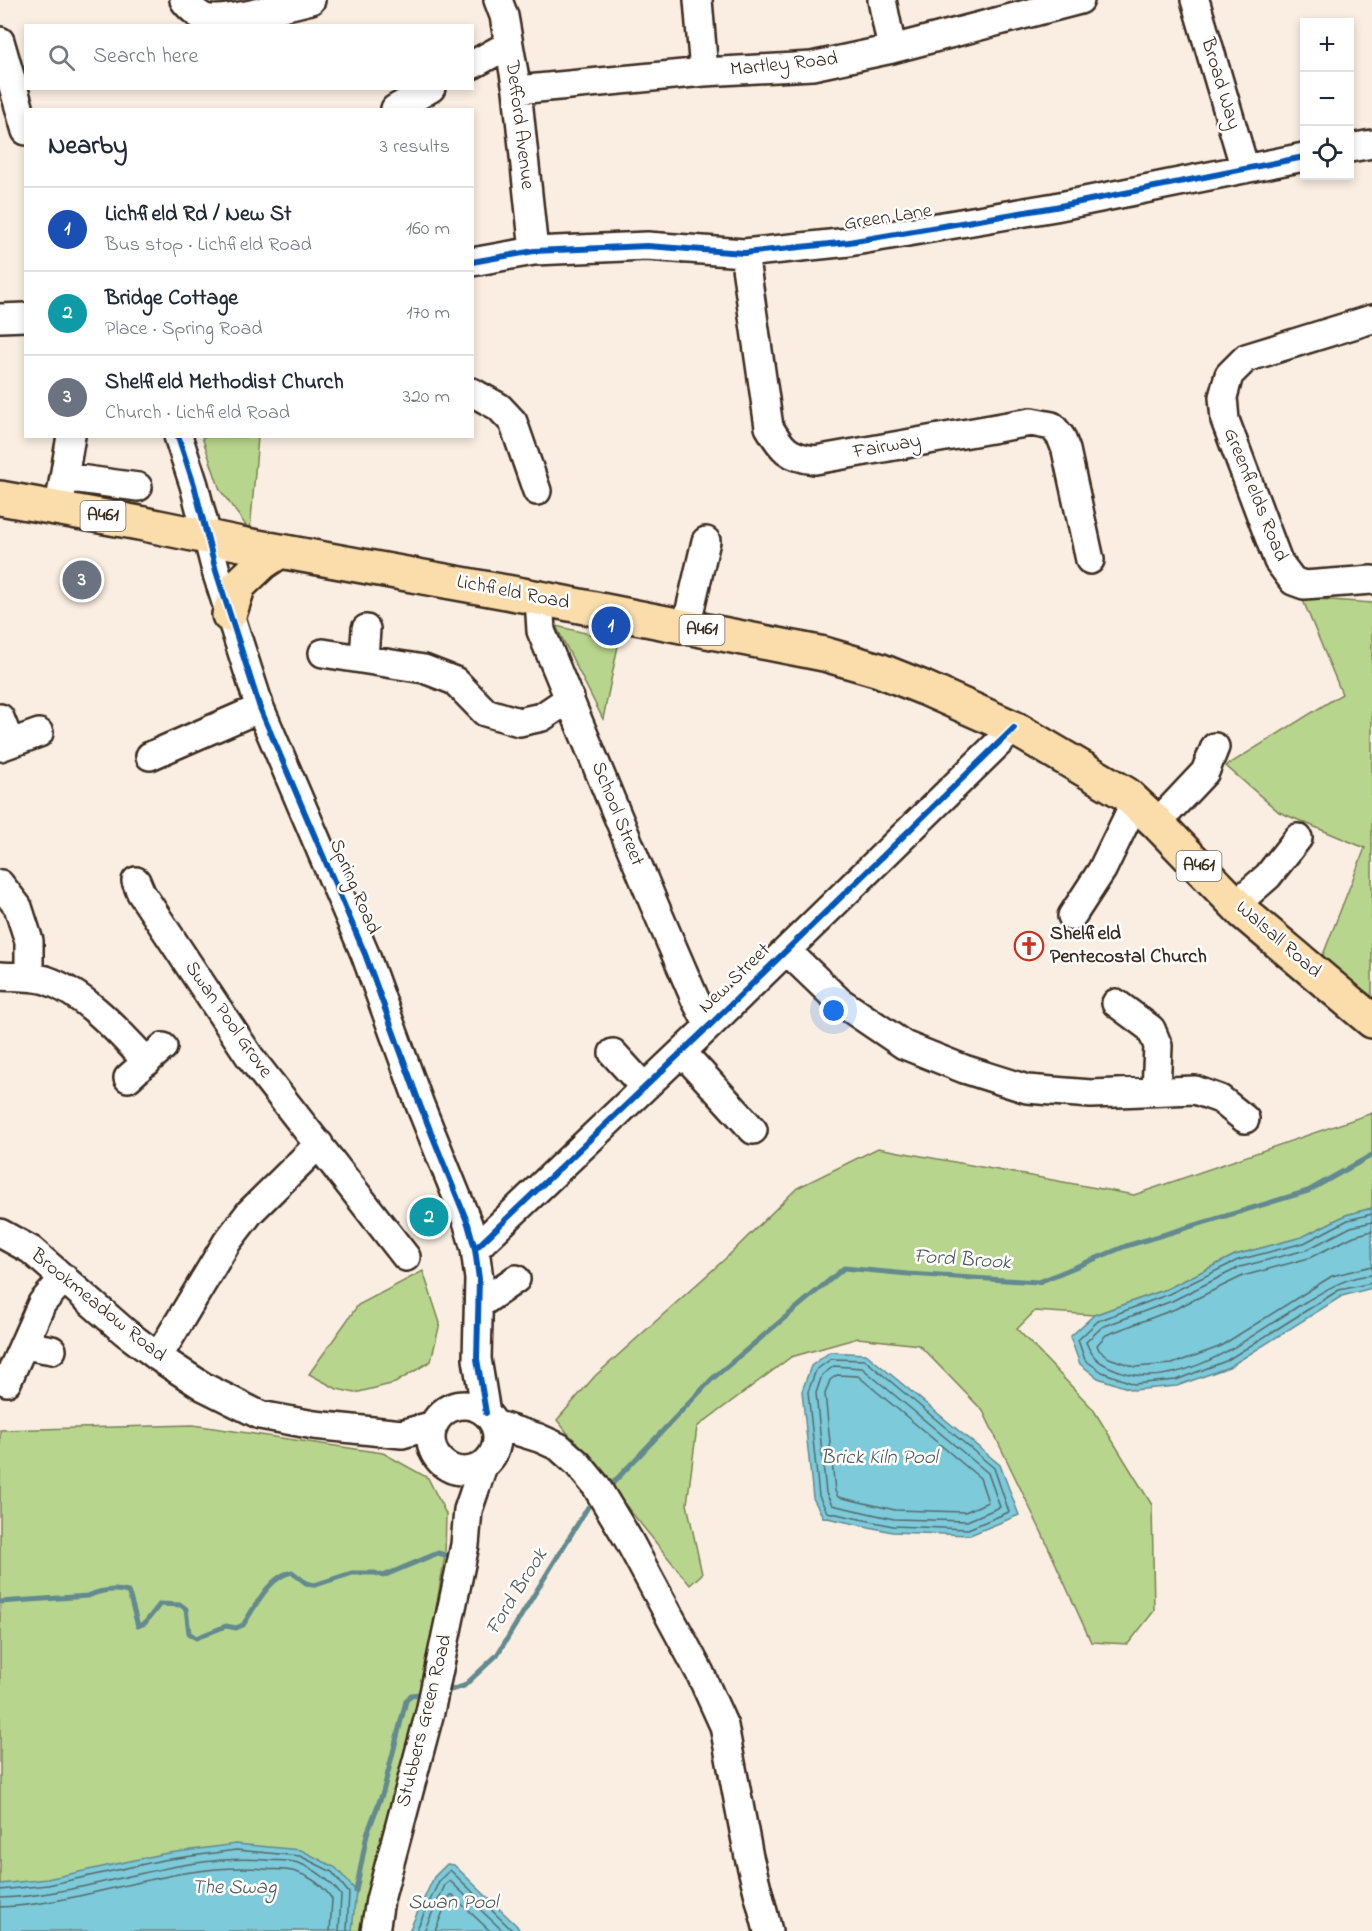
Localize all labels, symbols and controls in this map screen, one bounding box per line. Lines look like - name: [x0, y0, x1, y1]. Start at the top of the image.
- map controls: [1300, 18, 1354, 180]
- button: +: [1300, 18, 1354, 72]
- search box: [24, 24, 474, 90]
- street label: Broad Way: [1192, 34, 1248, 133]
- icon: search: [45, 41, 78, 74]
- text: Search here: [93, 41, 198, 73]
- street label: Martley Road: [729, 45, 839, 85]
- street label: Defford Avenue: [497, 58, 541, 191]
- button: −: [1300, 72, 1354, 126]
- button: locate: [1300, 126, 1354, 180]
- text: Nearby: [48, 128, 127, 166]
- text: 3 results: [380, 133, 450, 162]
- street label: Green Lane: [842, 197, 934, 239]
- text: Lichfield Rd / New St: [105, 199, 291, 231]
- text: 1: [64, 215, 71, 244]
- text: 160 m: [406, 215, 450, 244]
- text: Bus stop · Lichfield Road: [105, 231, 312, 260]
- text: Bridge Cottage: [105, 283, 238, 315]
- text: 2: [63, 299, 72, 328]
- text: 170 m: [406, 299, 450, 328]
- text: Place · Spring Road: [105, 315, 263, 344]
- text: Shelfield Methodist Church: [105, 367, 344, 399]
- text: 3: [63, 383, 72, 412]
- text: 320 m: [403, 383, 450, 412]
- text: Church · Lichfield Road: [105, 399, 290, 428]
- street label: Greenfields Road: [1215, 424, 1295, 566]
- street label: Fairway: [850, 427, 923, 467]
- road number: A461: [80, 501, 126, 531]
- pin: 3: [62, 558, 101, 602]
- street label: Lichfield Road: [454, 568, 572, 618]
- pin: 1: [592, 604, 630, 648]
- road number: A461: [680, 615, 724, 645]
- street label: School Street: [583, 757, 651, 871]
- street label: Spring Road: [320, 835, 387, 939]
- road number: A461: [1176, 851, 1222, 881]
- street label: Walsall Road: [1229, 894, 1327, 986]
- place label: Shelfield Pentecostal Church: [1050, 920, 1207, 972]
- church icon: Shelfield Pentecostal Church: [1013, 930, 1045, 962]
- street label: New Street: [692, 937, 778, 1021]
- street label: Swan Pool Grove: [177, 956, 279, 1084]
- your location: [819, 996, 848, 1025]
- pin: 2: [410, 1194, 448, 1240]
- street label: Brookmeadow Road: [23, 1241, 172, 1370]
- water label: Ford Brook: [912, 1242, 1012, 1278]
- water label: Brick Kiln Pool: [821, 1443, 940, 1473]
- water label: Ford Brook: [479, 1542, 556, 1641]
- street label: Stubbers Green Road: [390, 1632, 460, 1810]
- water label: The Swag: [192, 1873, 277, 1904]
- water label: Swan Pool: [408, 1888, 500, 1918]

